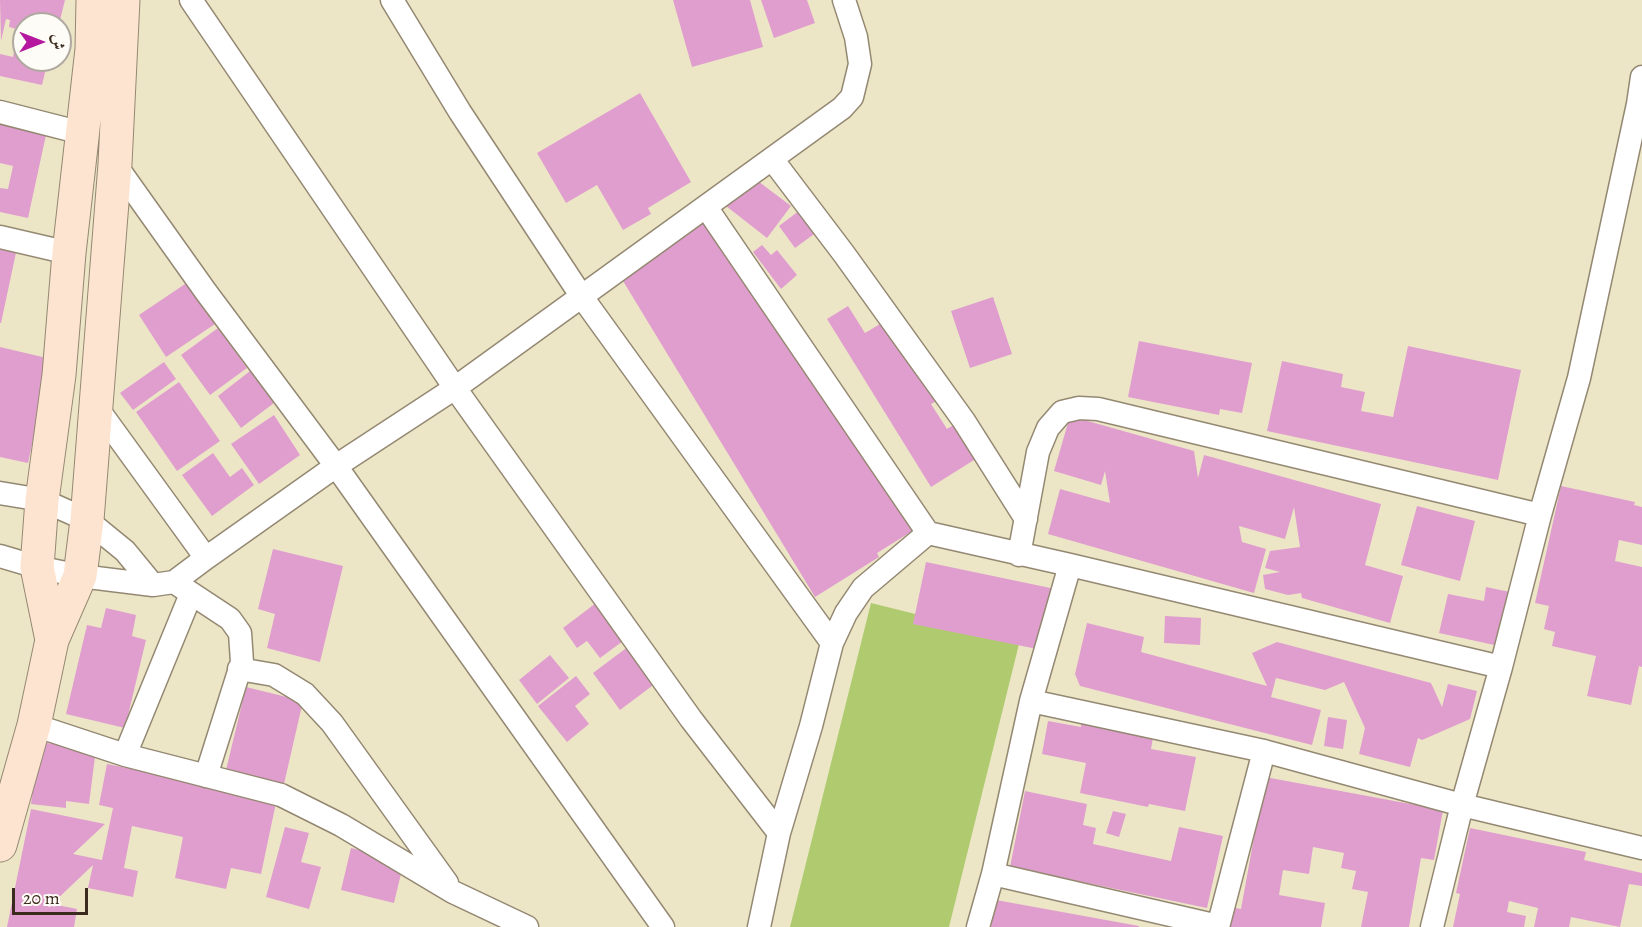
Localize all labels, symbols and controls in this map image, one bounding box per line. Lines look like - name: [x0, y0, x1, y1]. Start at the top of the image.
- north arrow: [12, 12, 72, 72]
- text: ش: [47, 34, 69, 50]
- scale bar: [15, 876, 92, 914]
- text: 20 m: [23, 886, 60, 910]

